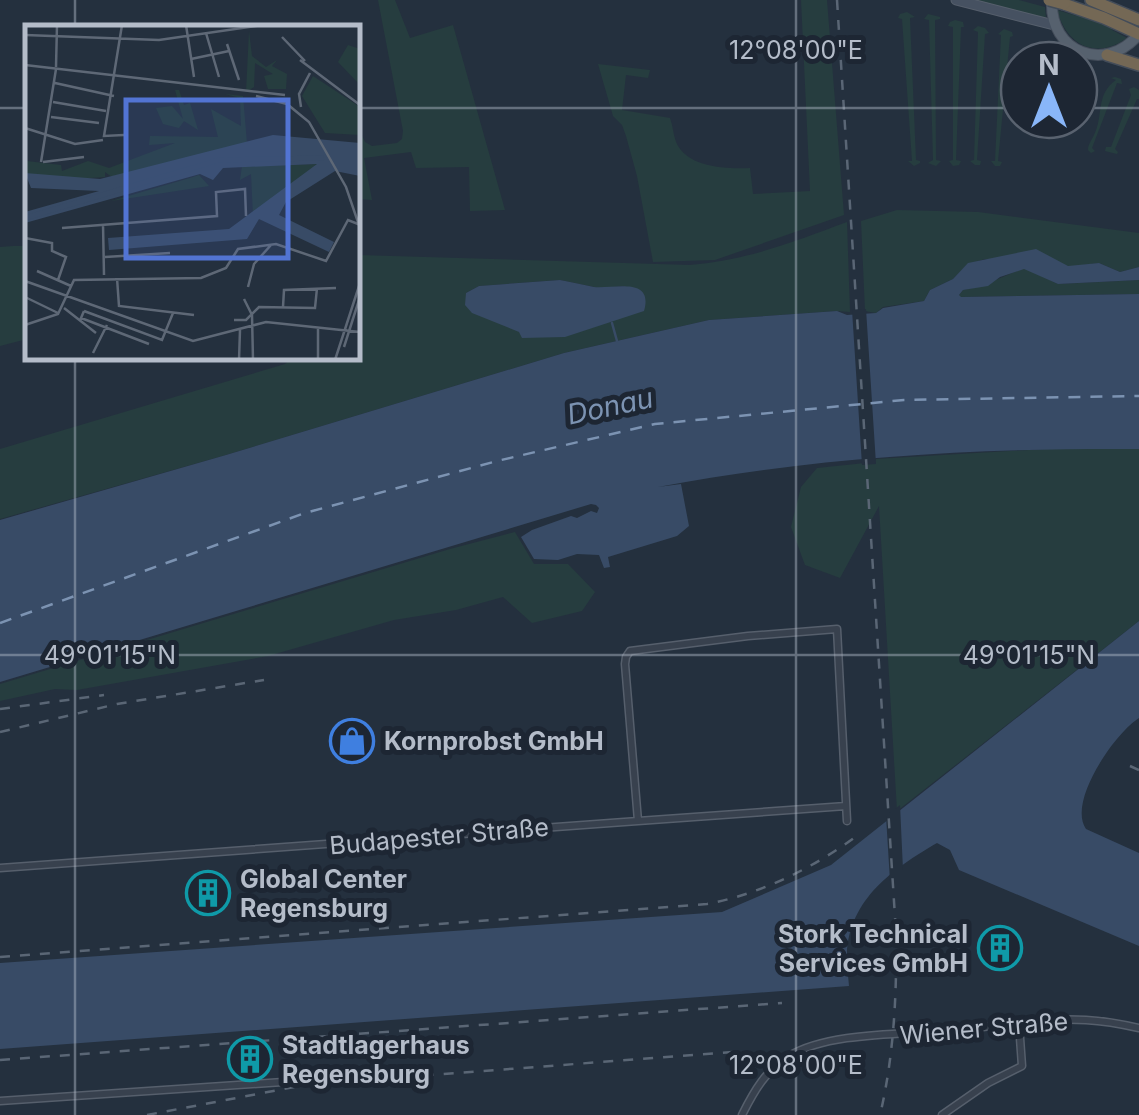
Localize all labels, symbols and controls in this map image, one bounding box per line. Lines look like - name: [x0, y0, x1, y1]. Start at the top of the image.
- inset map: [25, 25, 360, 360]
- text: 12°08'00"E: [729, 35, 863, 65]
- north arrow: [999, 40, 1099, 140]
- text: N: [1038, 48, 1060, 82]
- water label: Donau: [564, 380, 656, 432]
- text: 49°01'15"N: [44, 640, 176, 670]
- text: 49°01'15"N: [963, 640, 1095, 670]
- shop icon: Kornprobst GmbH: [329, 718, 375, 764]
- place label: Kornprobst GmbH: [384, 726, 604, 756]
- street label: Budapester Straße: [328, 811, 550, 861]
- place label: Global Center Regensburg: [240, 864, 407, 923]
- building icon: Global Center Regensburg: [185, 870, 231, 916]
- place label: Stork Technical Services GmbH: [778, 919, 968, 978]
- building icon: Stork Technical Services GmbH: [977, 925, 1023, 971]
- street label: Wiener Straße: [899, 1006, 1069, 1050]
- place label: Stadtlagerhaus Regensburg: [282, 1030, 470, 1089]
- building icon: Stadtlagerhaus Regensburg: [227, 1036, 273, 1082]
- text: 12°08'00"E: [729, 1050, 863, 1080]

